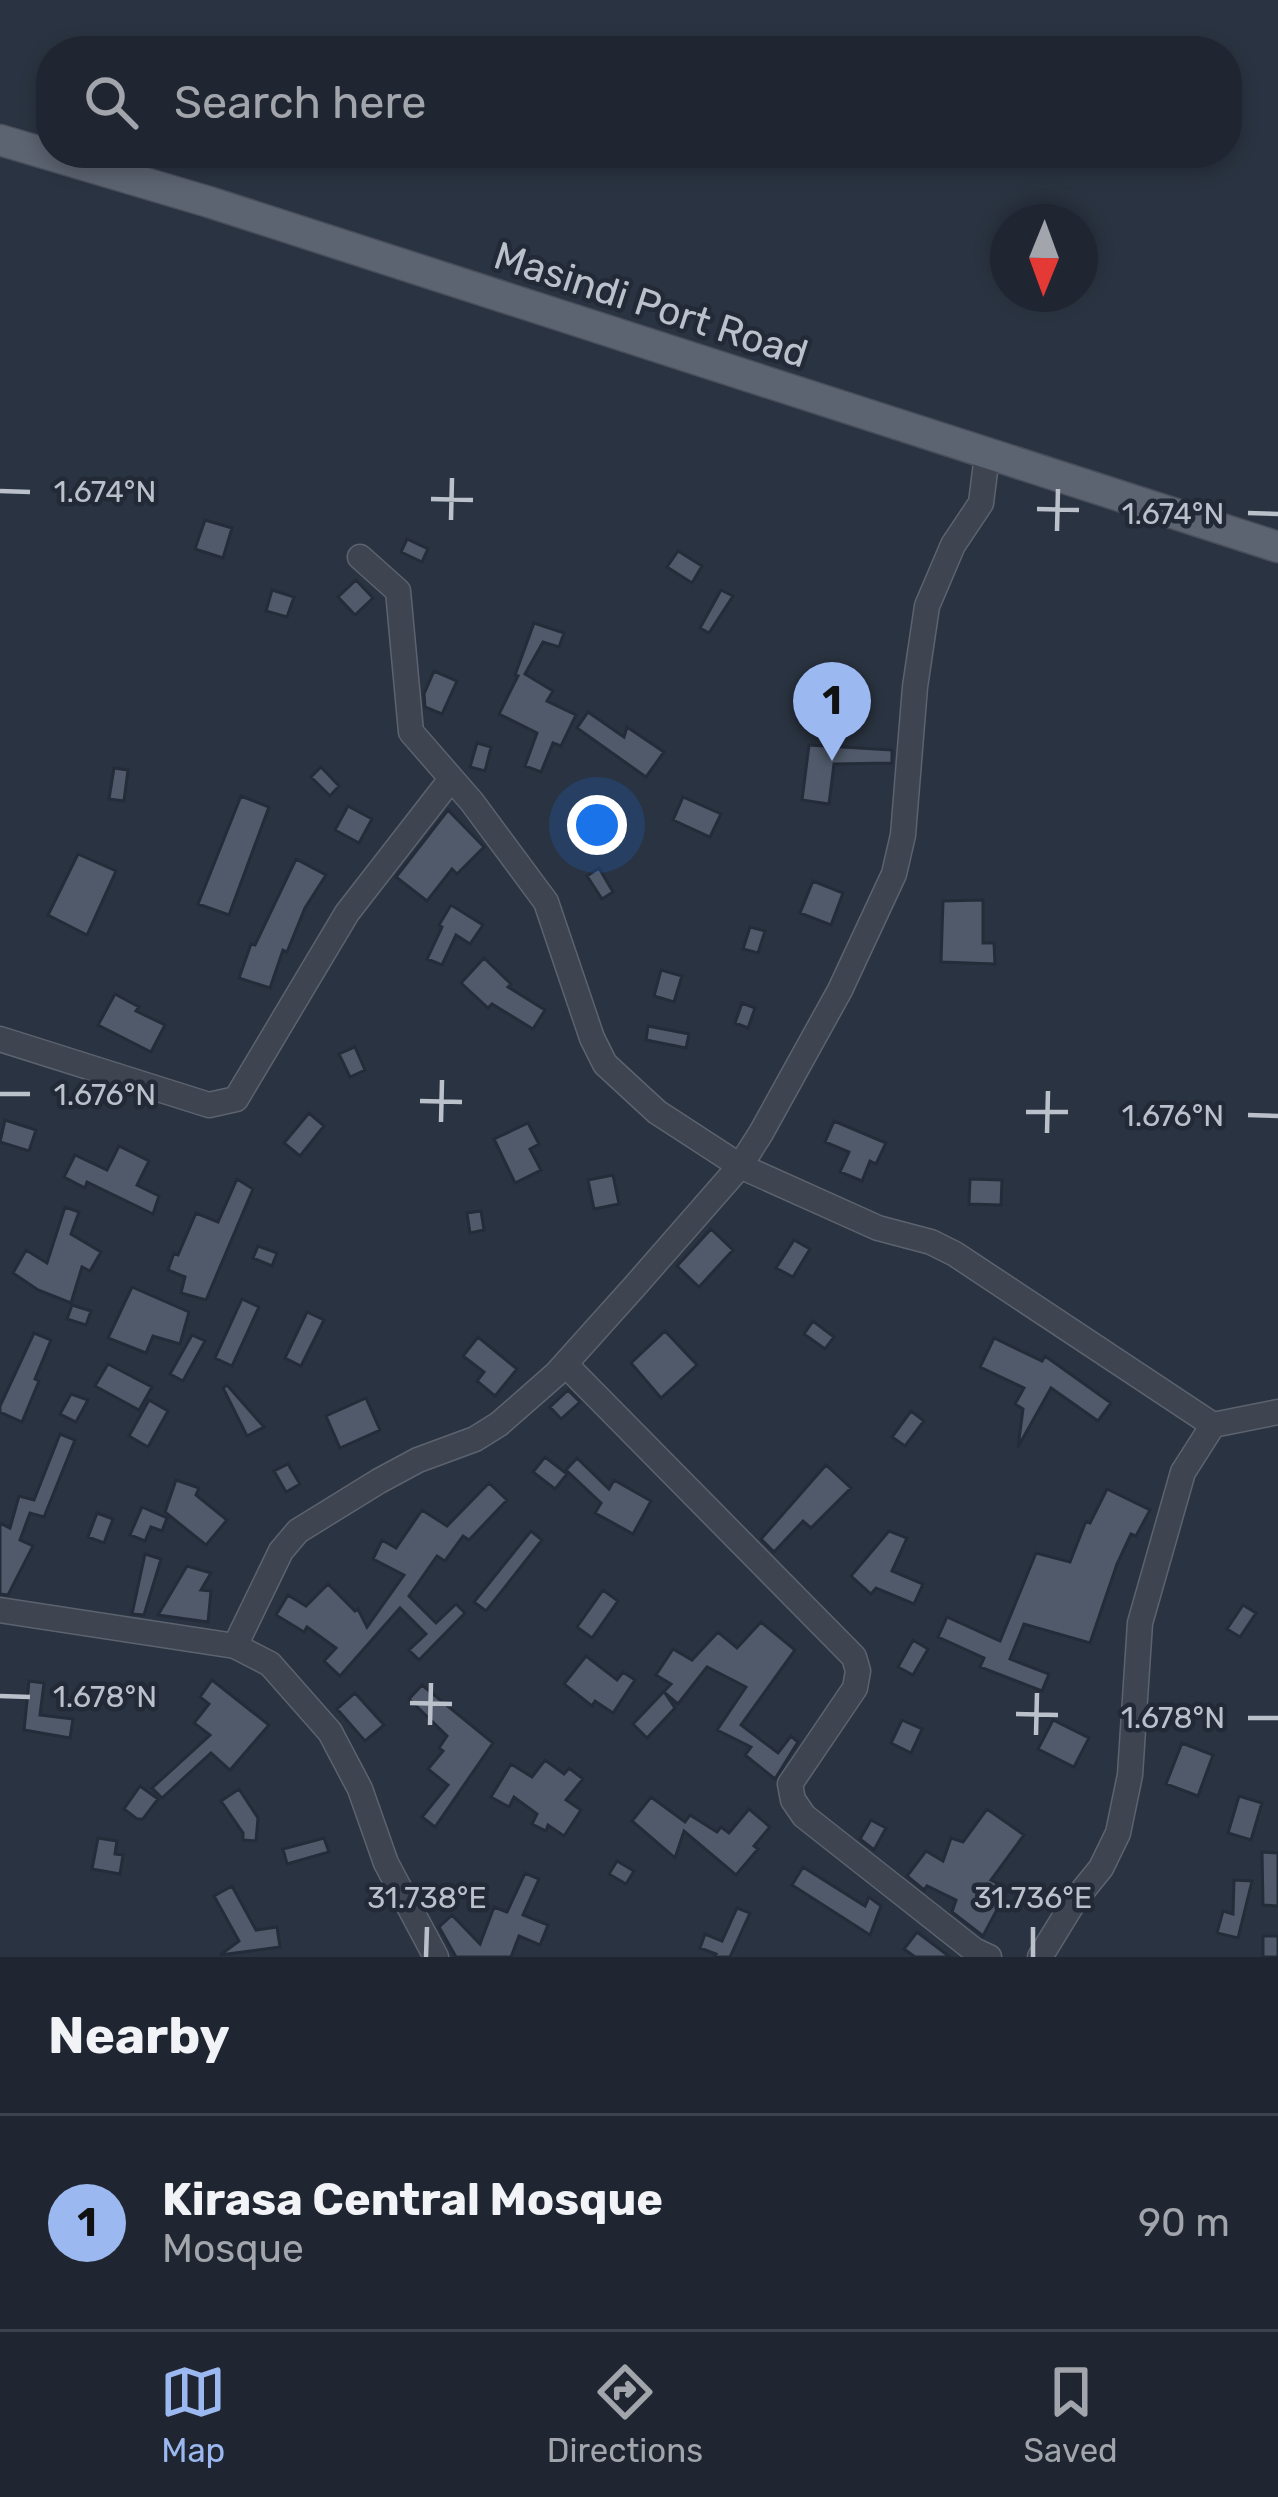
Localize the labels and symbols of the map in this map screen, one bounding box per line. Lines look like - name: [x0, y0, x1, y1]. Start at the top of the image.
- north arrow: [990, 204, 1098, 312]
- street label: Masindi Port Road: [488, 233, 814, 377]
- text: 1.674°N: [54, 474, 156, 510]
- text: 1.674°N: [1122, 496, 1224, 532]
- pin: 1: [793, 662, 871, 761]
- your location: [567, 795, 627, 855]
- text: 1.676°N: [54, 1077, 156, 1113]
- text: 1.676°N: [1122, 1098, 1224, 1134]
- text: 1.678°N: [53, 1679, 157, 1715]
- text: 1.678°N: [1121, 1700, 1225, 1736]
- text: 31.738°E: [367, 1880, 487, 1916]
- text: 31.736°E: [974, 1880, 1092, 1916]

